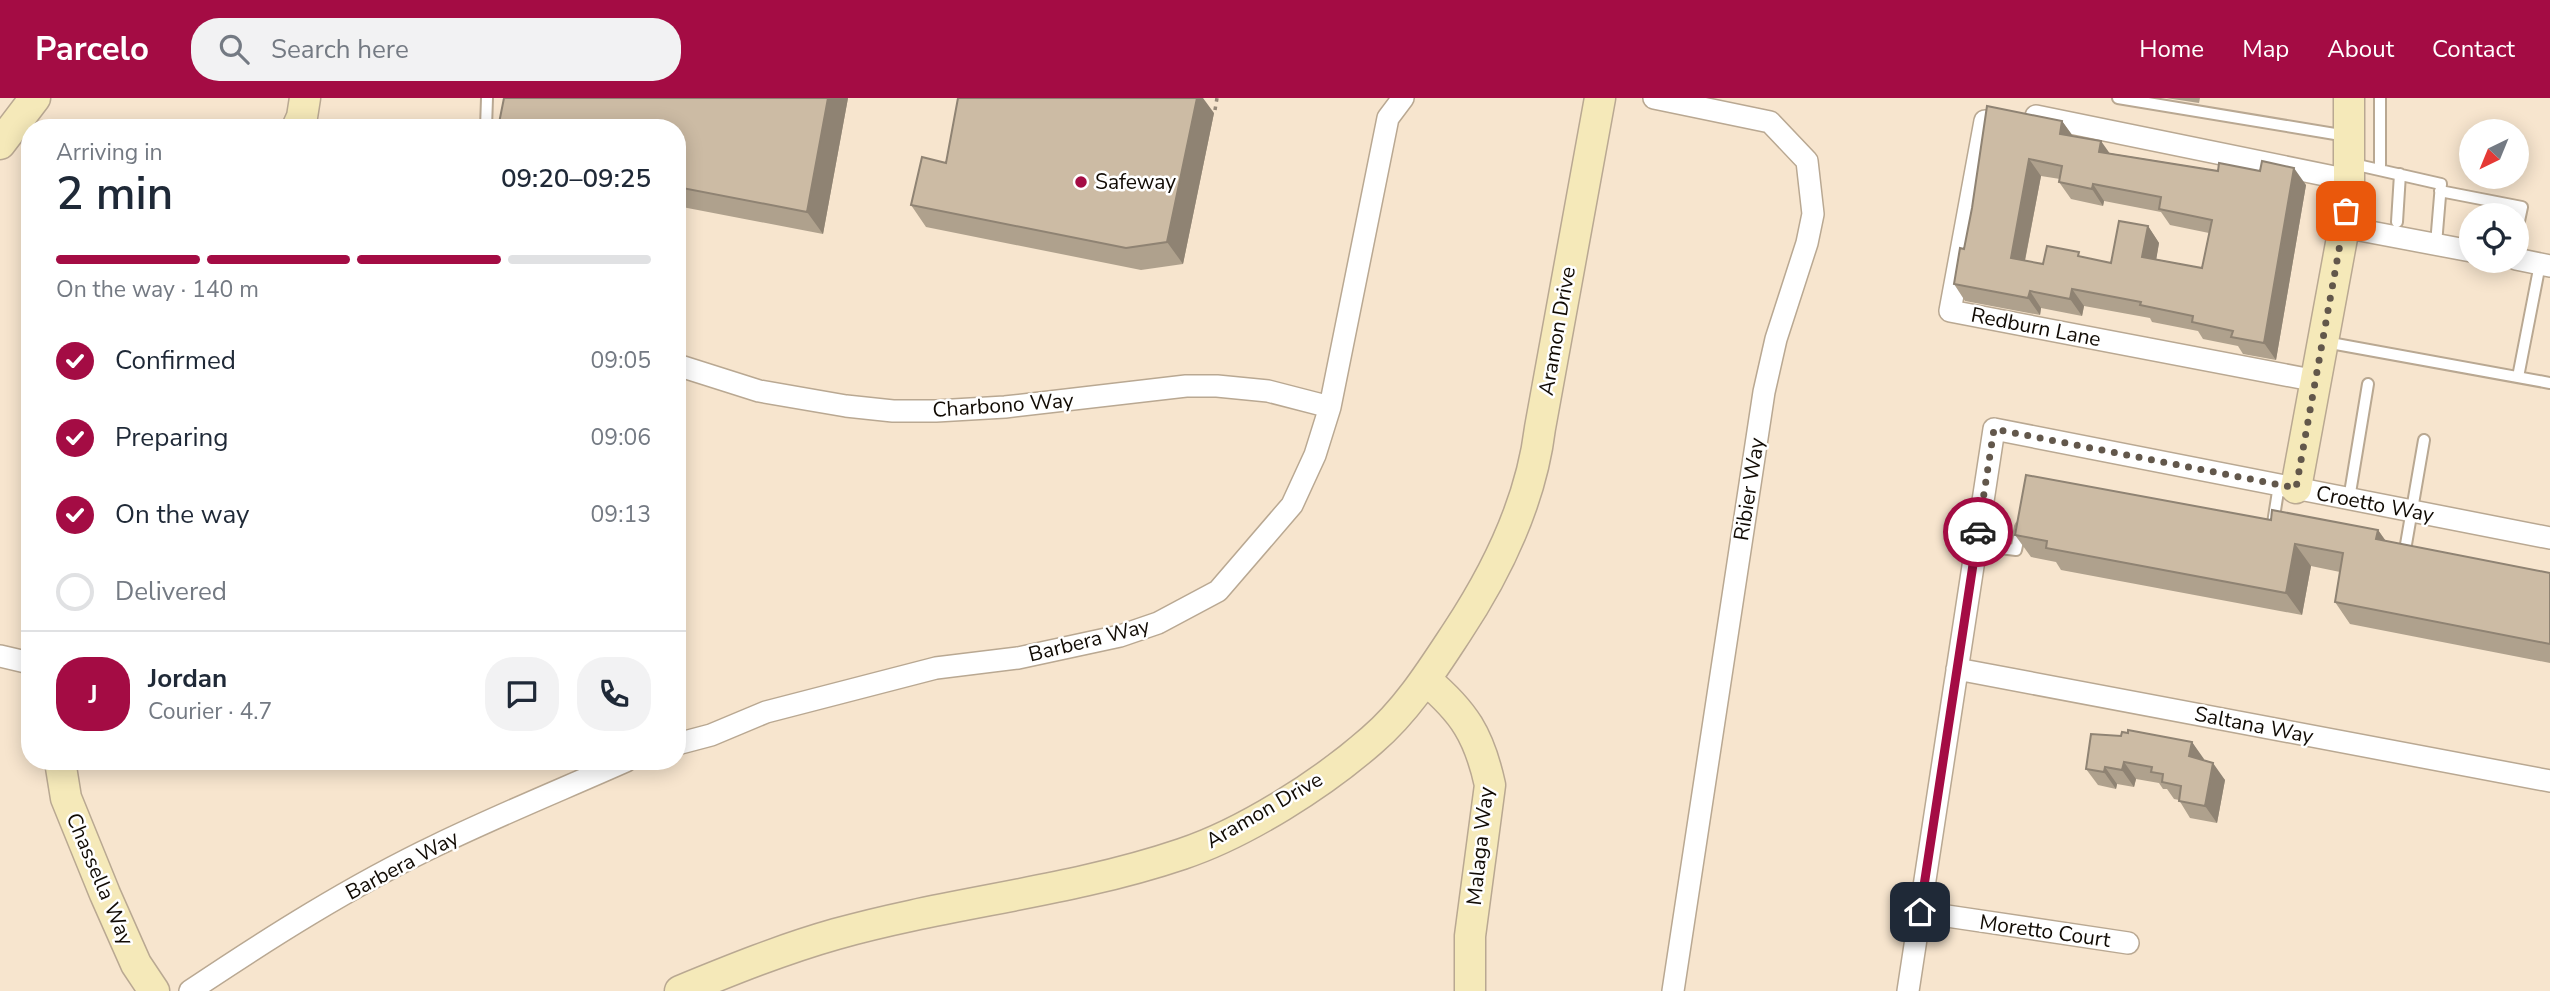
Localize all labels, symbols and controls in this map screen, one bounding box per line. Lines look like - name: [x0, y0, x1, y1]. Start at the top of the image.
- search box: [191, 18, 681, 81]
- text: Parcelo: [35, 27, 149, 72]
- icon: search: [215, 30, 253, 68]
- text: Search here: [271, 32, 409, 67]
- text: Home: [2139, 33, 2204, 65]
- text: Map: [2242, 33, 2289, 65]
- text: About: [2327, 33, 2394, 65]
- text: Contact: [2432, 33, 2515, 65]
- north arrow: [2459, 119, 2529, 189]
- map controls: [2459, 119, 2529, 273]
- text: Arriving in: [56, 137, 163, 168]
- text: 09:20–09:25: [501, 161, 651, 196]
- text: 2 min: [56, 162, 173, 225]
- place label: Safeway: [1095, 168, 1176, 196]
- marker: Safeway: [1073, 174, 1089, 190]
- pin: [2316, 181, 2376, 241]
- icon: bag: [2327, 192, 2365, 230]
- button: locate: [2459, 203, 2529, 273]
- street label: Aramon Drive: [1532, 264, 1582, 398]
- text: On the way · 140 m: [56, 274, 259, 305]
- street label: Redburn Lane: [1969, 301, 2103, 353]
- icon: check: [56, 342, 94, 380]
- text: Confirmed: [115, 343, 236, 378]
- text: 09:05: [591, 345, 651, 376]
- street label: Charbono Way: [932, 386, 1075, 424]
- icon: check: [56, 419, 94, 457]
- text: Preparing: [115, 420, 228, 455]
- text: 09:06: [591, 422, 651, 453]
- street label: Ribier Way: [1727, 435, 1771, 542]
- street label: Croetto Way: [2314, 479, 2437, 529]
- icon: check: [56, 496, 94, 534]
- text: On the way: [115, 497, 249, 532]
- courier: [1943, 497, 2013, 567]
- text: 09:13: [591, 499, 651, 530]
- icon: car: [1959, 513, 1997, 551]
- text: Delivered: [115, 574, 227, 609]
- street label: Barbera Way: [1025, 611, 1153, 669]
- button: chat: [485, 657, 559, 731]
- button: phone: [577, 657, 651, 731]
- text: Jordan: [148, 661, 227, 696]
- text: J: [88, 677, 98, 712]
- text: Courier · 4.7: [148, 696, 272, 727]
- street label: Saltana Way: [2192, 700, 2316, 750]
- street label: Aramon Drive: [1200, 765, 1328, 855]
- street label: Malaga Way: [1460, 785, 1500, 907]
- street label: Chassella Way: [60, 809, 141, 950]
- street label: Barbera Way: [341, 823, 463, 906]
- pin: [1890, 882, 1950, 942]
- icon: home: [1901, 893, 1939, 931]
- street label: Moretto Court: [1978, 908, 2113, 954]

